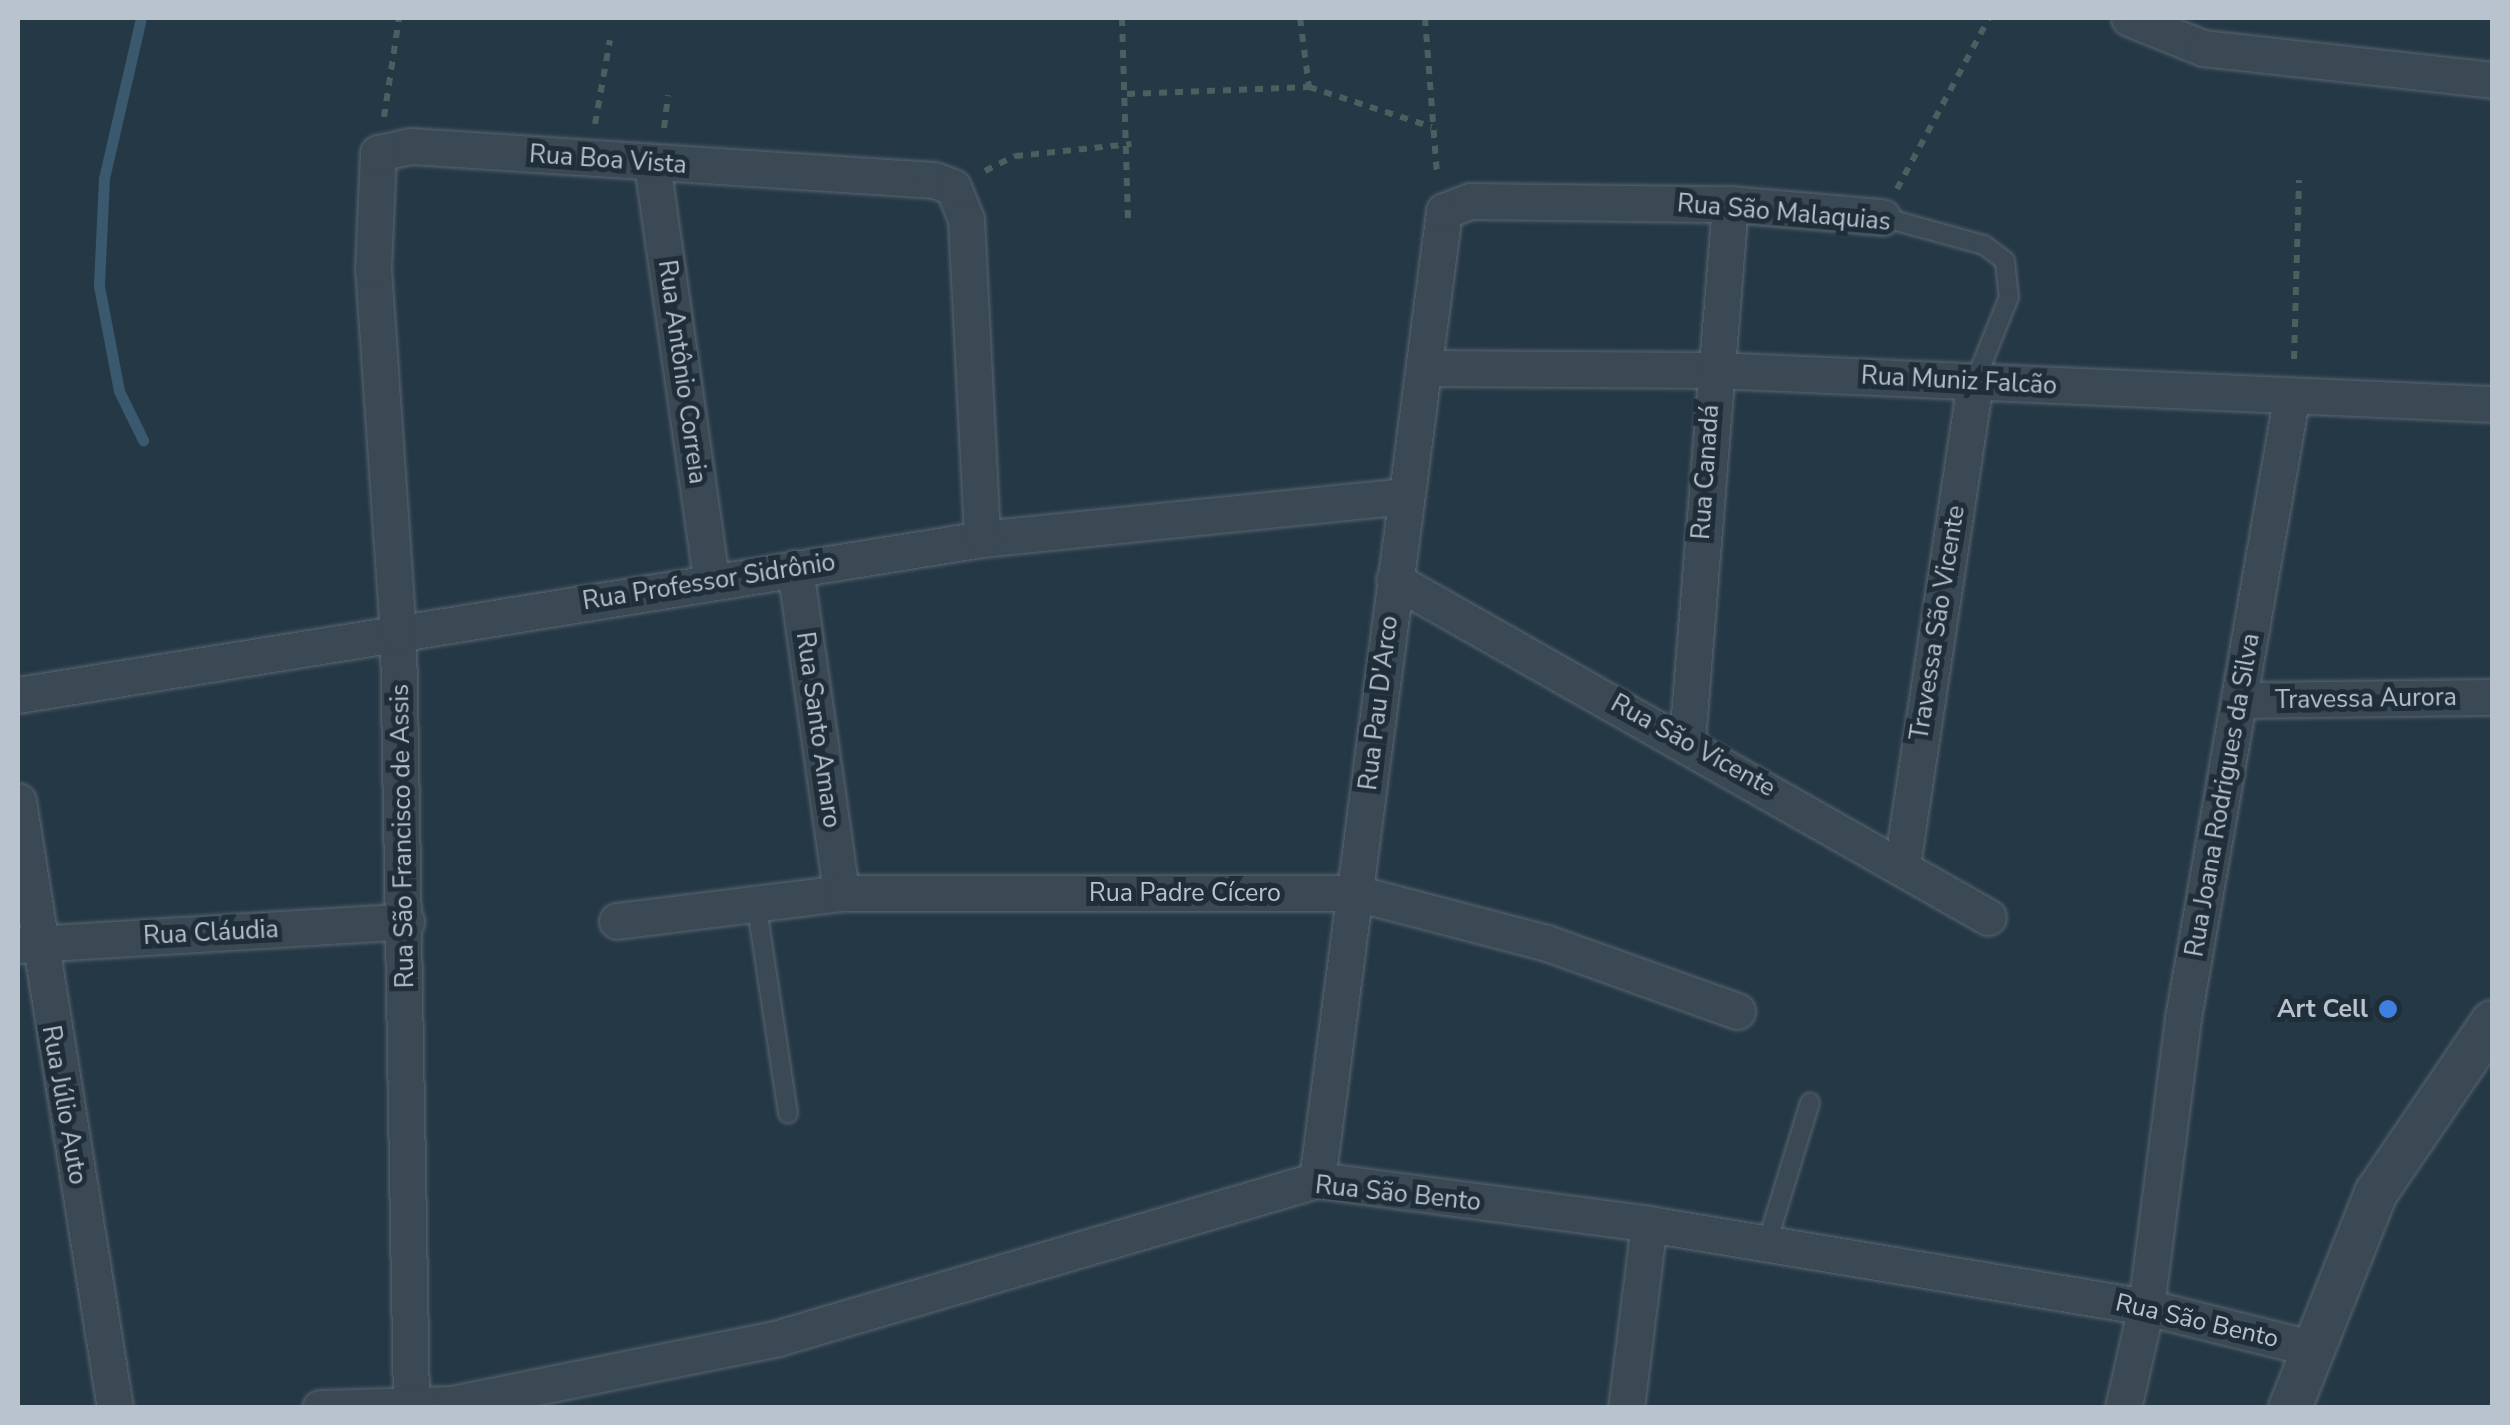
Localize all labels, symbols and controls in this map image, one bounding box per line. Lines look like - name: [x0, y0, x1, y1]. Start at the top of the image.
- street label: Rua Boa Vista: [528, 140, 688, 180]
- street label: Rua São Malaquias: [1676, 189, 1892, 237]
- street label: Rua Antônio Correia: [651, 258, 713, 486]
- street label: Rua Muniz Falcão: [1860, 361, 2058, 401]
- street label: Rua Canadá: [1686, 403, 1726, 541]
- street label: Travessa São Vicente: [1905, 503, 1971, 743]
- street label: Rua Professor Sidrônio: [580, 547, 838, 617]
- street label: Rua Pau D'Arco: [1353, 614, 1405, 792]
- street label: Rua Santo Amaro: [789, 630, 847, 830]
- street label: Rua Joana Rodrigues da Silva: [2180, 631, 2266, 959]
- street label: Travessa Aurora: [2275, 682, 2457, 716]
- street label: Rua São Francisco de Assis: [385, 684, 421, 988]
- street label: Rua São Vicente: [1606, 688, 1780, 804]
- street label: Rua Padre Cícero: [1089, 878, 1281, 908]
- street label: Rua Cláudia: [143, 914, 279, 952]
- place label: Art Cell: [2277, 994, 2368, 1024]
- marker: Art Cell: [2377, 998, 2399, 1020]
- street label: Rua Júlio Auto: [35, 1023, 93, 1187]
- street label: Rua São Bento: [1314, 1170, 1482, 1218]
- street label: Rua São Bento: [2113, 1288, 2281, 1354]

